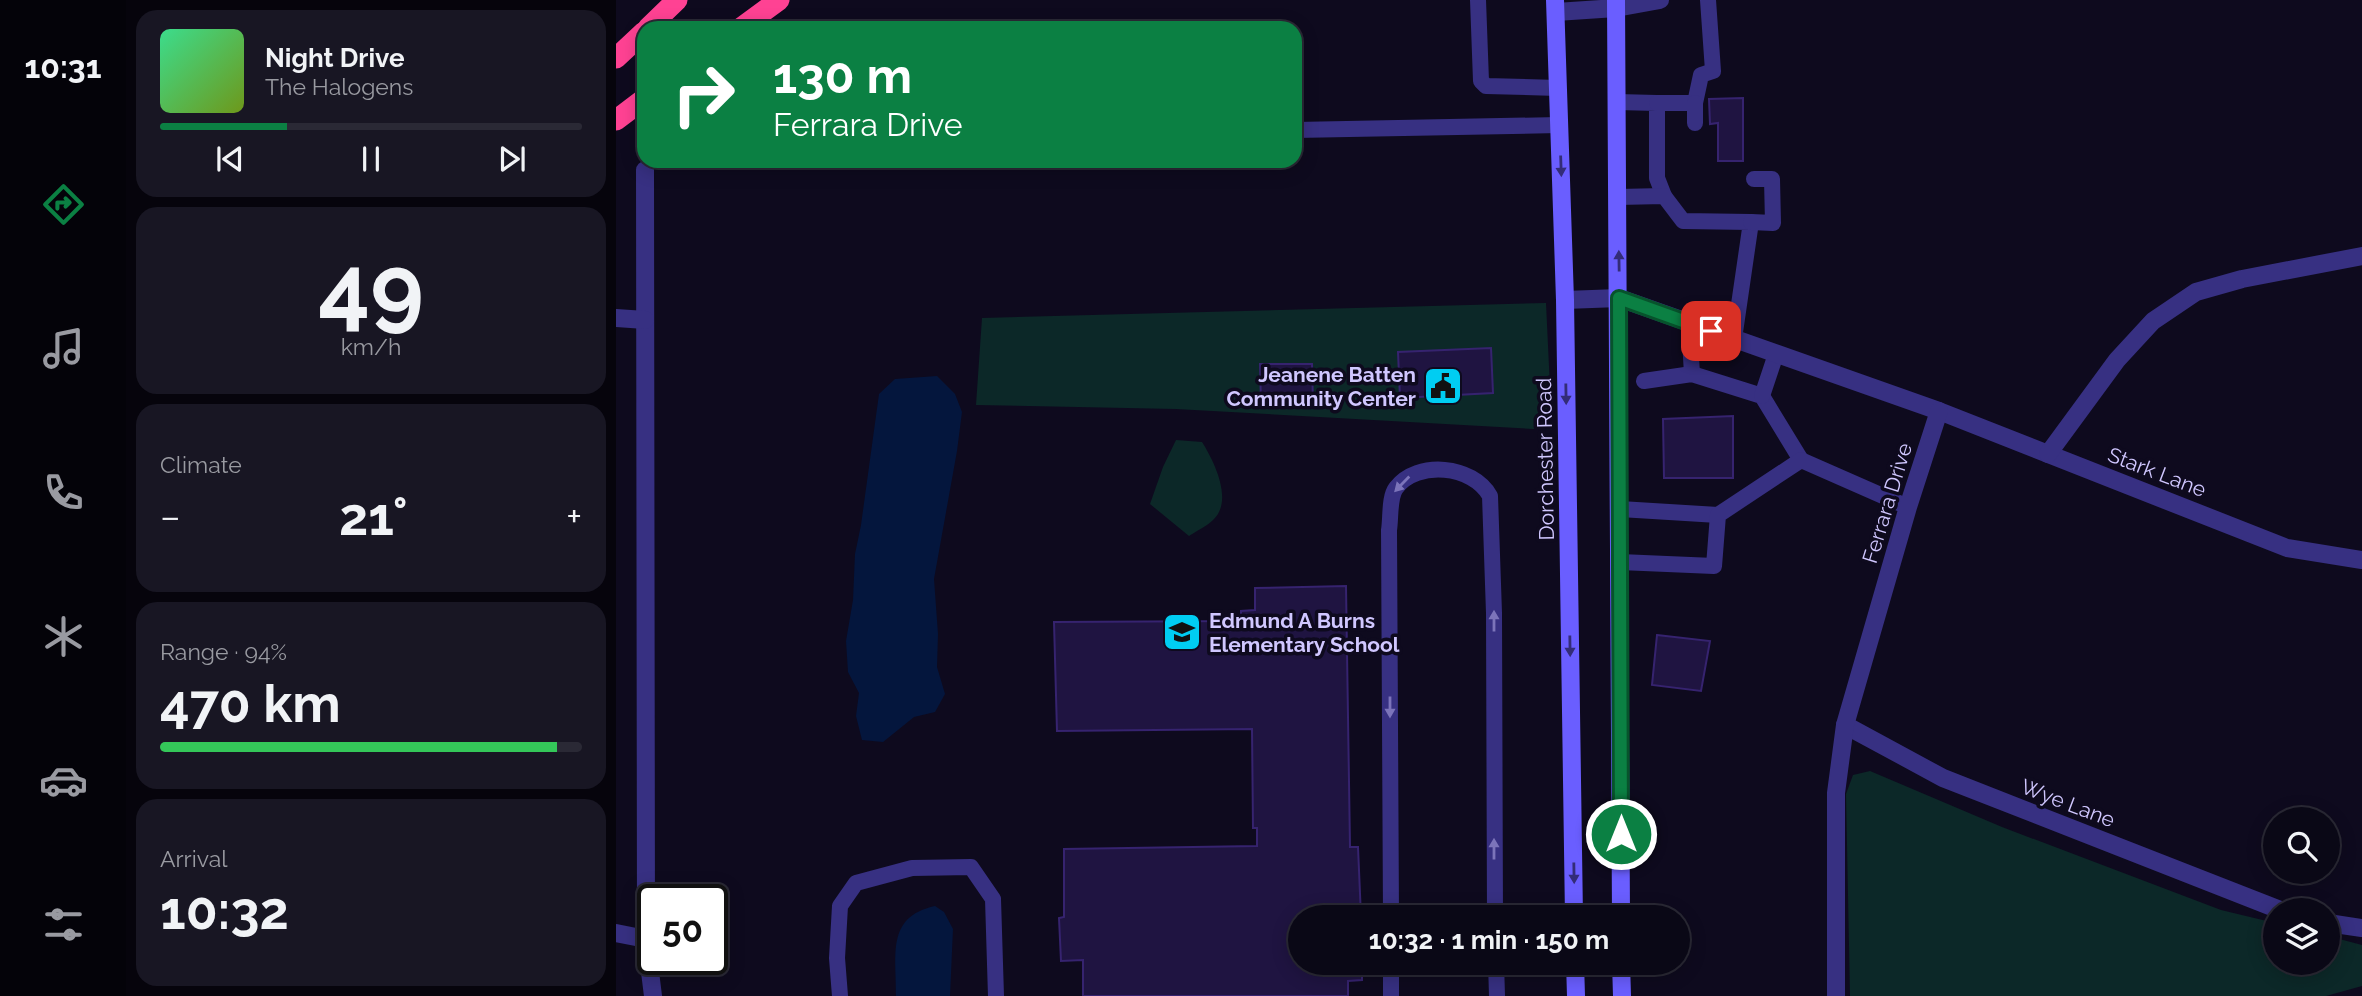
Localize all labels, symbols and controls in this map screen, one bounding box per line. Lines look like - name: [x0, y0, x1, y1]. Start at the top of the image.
- text: Night Drive: [265, 43, 404, 73]
- text: 130 m: [773, 47, 912, 104]
- text: 10:31: [24, 48, 102, 85]
- icon: right: [658, 49, 749, 140]
- text: The Halogens: [265, 73, 413, 100]
- text: Ferrara Drive: [773, 106, 963, 143]
- icon: previous: [211, 140, 249, 178]
- icon: pause: [352, 140, 390, 178]
- icon: next: [493, 140, 531, 178]
- one-way arrow: [1555, 155, 1566, 177]
- icon: directions: [39, 180, 88, 229]
- text: 49: [318, 234, 424, 341]
- one-way arrow: [1613, 250, 1625, 272]
- pin: [1681, 301, 1741, 361]
- icon: arrive: [1692, 312, 1730, 350]
- icon: music: [39, 324, 88, 373]
- text: km/h: [341, 333, 401, 360]
- place label: Jeanene Batten Community Center: [1227, 362, 1416, 411]
- public building icon: Jeanene Batten Community Center: [1422, 365, 1464, 407]
- street label: Dorchester Road: [1531, 378, 1559, 540]
- one-way arrow: [1561, 383, 1572, 405]
- street label: Ferrara Drive: [1857, 440, 1917, 566]
- street label: Stark Lane: [2104, 442, 2210, 502]
- text: Climate: [160, 451, 242, 478]
- icon: phone: [39, 468, 88, 517]
- one-way arrow: [1393, 475, 1410, 492]
- text: 21°: [339, 486, 408, 547]
- text: −: [160, 494, 180, 539]
- text: +: [566, 494, 582, 539]
- place label: Edmund A Burns Elementary School: [1209, 608, 1400, 657]
- one-way arrow: [1488, 610, 1500, 632]
- school or university icon: Edmund A Burns Elementary School: [1161, 611, 1203, 653]
- icon: climate: [39, 612, 88, 661]
- one-way arrow: [1564, 635, 1576, 657]
- text: Range · 94%: [160, 638, 287, 665]
- text: 470 km: [160, 673, 341, 734]
- one-way arrow: [1384, 696, 1396, 718]
- icon: car: [39, 756, 88, 805]
- street label: Wye Lane: [2017, 774, 2119, 832]
- position arrow: [1584, 797, 1658, 871]
- map controls: [2263, 807, 2340, 975]
- button: search: [2263, 807, 2340, 884]
- one-way arrow: [1488, 838, 1500, 860]
- text: Arrival: [160, 845, 227, 872]
- one-way arrow: [1568, 862, 1579, 884]
- text: 10:32: [160, 880, 289, 941]
- speed limit sign: 50: [637, 884, 728, 975]
- button: layers: [2263, 898, 2340, 975]
- icon: filters: [39, 900, 88, 949]
- text: 10:32 · 1 min · 150 m: [1369, 925, 1609, 955]

